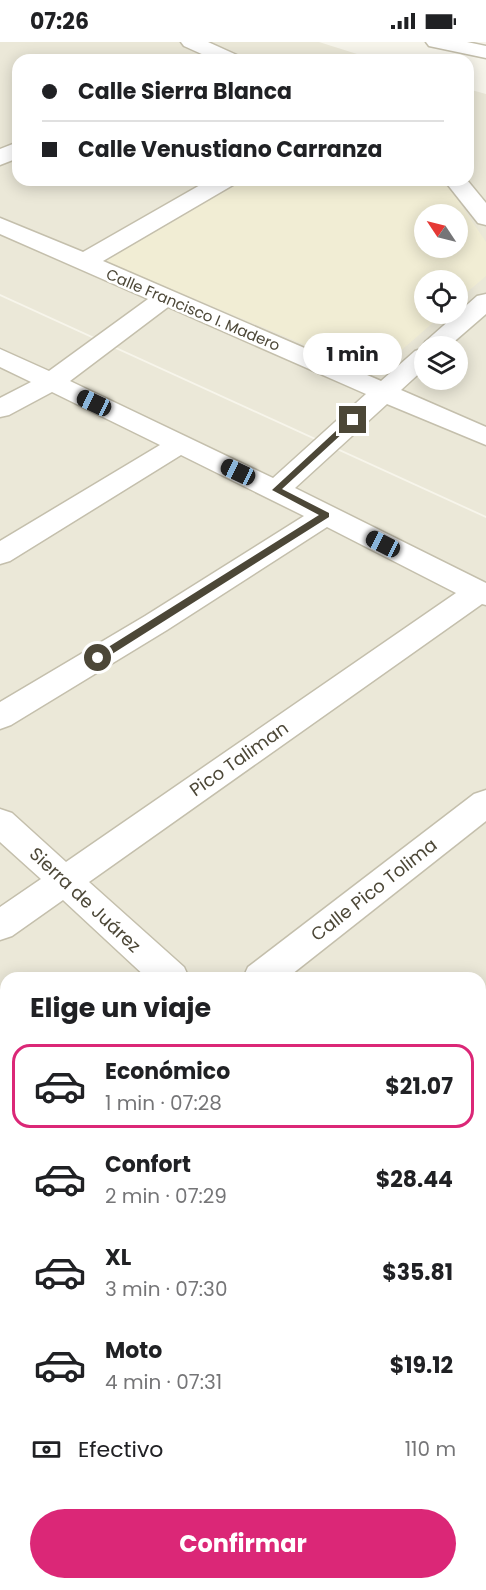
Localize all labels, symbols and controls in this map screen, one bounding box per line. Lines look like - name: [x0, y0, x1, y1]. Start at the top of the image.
- text: 07:26: [30, 6, 89, 37]
- text: Calle Sierra Blanca: [78, 76, 292, 107]
- text: Calle Venustiano Carranza: [78, 134, 382, 165]
- north arrow: [414, 204, 468, 258]
- map controls: [414, 204, 468, 390]
- street label: Calle Francisco I. Madero: [103, 263, 283, 356]
- button: locate: [414, 270, 468, 324]
- callout: 1 min: [304, 333, 403, 375]
- button: layers: [414, 336, 468, 390]
- text: 1 min: [326, 340, 379, 368]
- car: [74, 387, 114, 419]
- route end: [339, 406, 366, 433]
- car: [218, 456, 258, 488]
- car: [363, 528, 403, 560]
- route start: [84, 644, 111, 671]
- street label: Pico Taliman: [184, 715, 293, 802]
- street label: Calle Pico Tolima: [305, 832, 442, 947]
- street label: Sierra de Juárez: [24, 841, 147, 958]
- text: Elige un viaje: [30, 989, 211, 1026]
- text: Económico: [105, 1056, 230, 1087]
- icon: car: [33, 1059, 87, 1113]
- text: $21.07: [385, 1071, 453, 1102]
- text: 1 min · 07:28: [105, 1089, 222, 1117]
- text: Confort: [105, 1149, 191, 1180]
- icon: car: [33, 1152, 87, 1206]
- text: $28.44: [376, 1164, 453, 1195]
- text: 2 min · 07:29: [105, 1182, 227, 1210]
- text: XL: [105, 1242, 131, 1273]
- icon: car: [33, 1245, 87, 1299]
- text: $35.81: [382, 1257, 453, 1288]
- text: 3 min · 07:30: [105, 1275, 227, 1303]
- text: Moto: [105, 1335, 162, 1366]
- icon: car: [33, 1338, 87, 1392]
- text: $19.12: [390, 1350, 453, 1381]
- text: 4 min · 07:31: [105, 1368, 222, 1396]
- icon: cash: [30, 1433, 63, 1466]
- text: Efectivo: [78, 1434, 163, 1465]
- text: 110 m: [405, 1435, 456, 1463]
- button: Confirmar: [30, 1509, 456, 1578]

